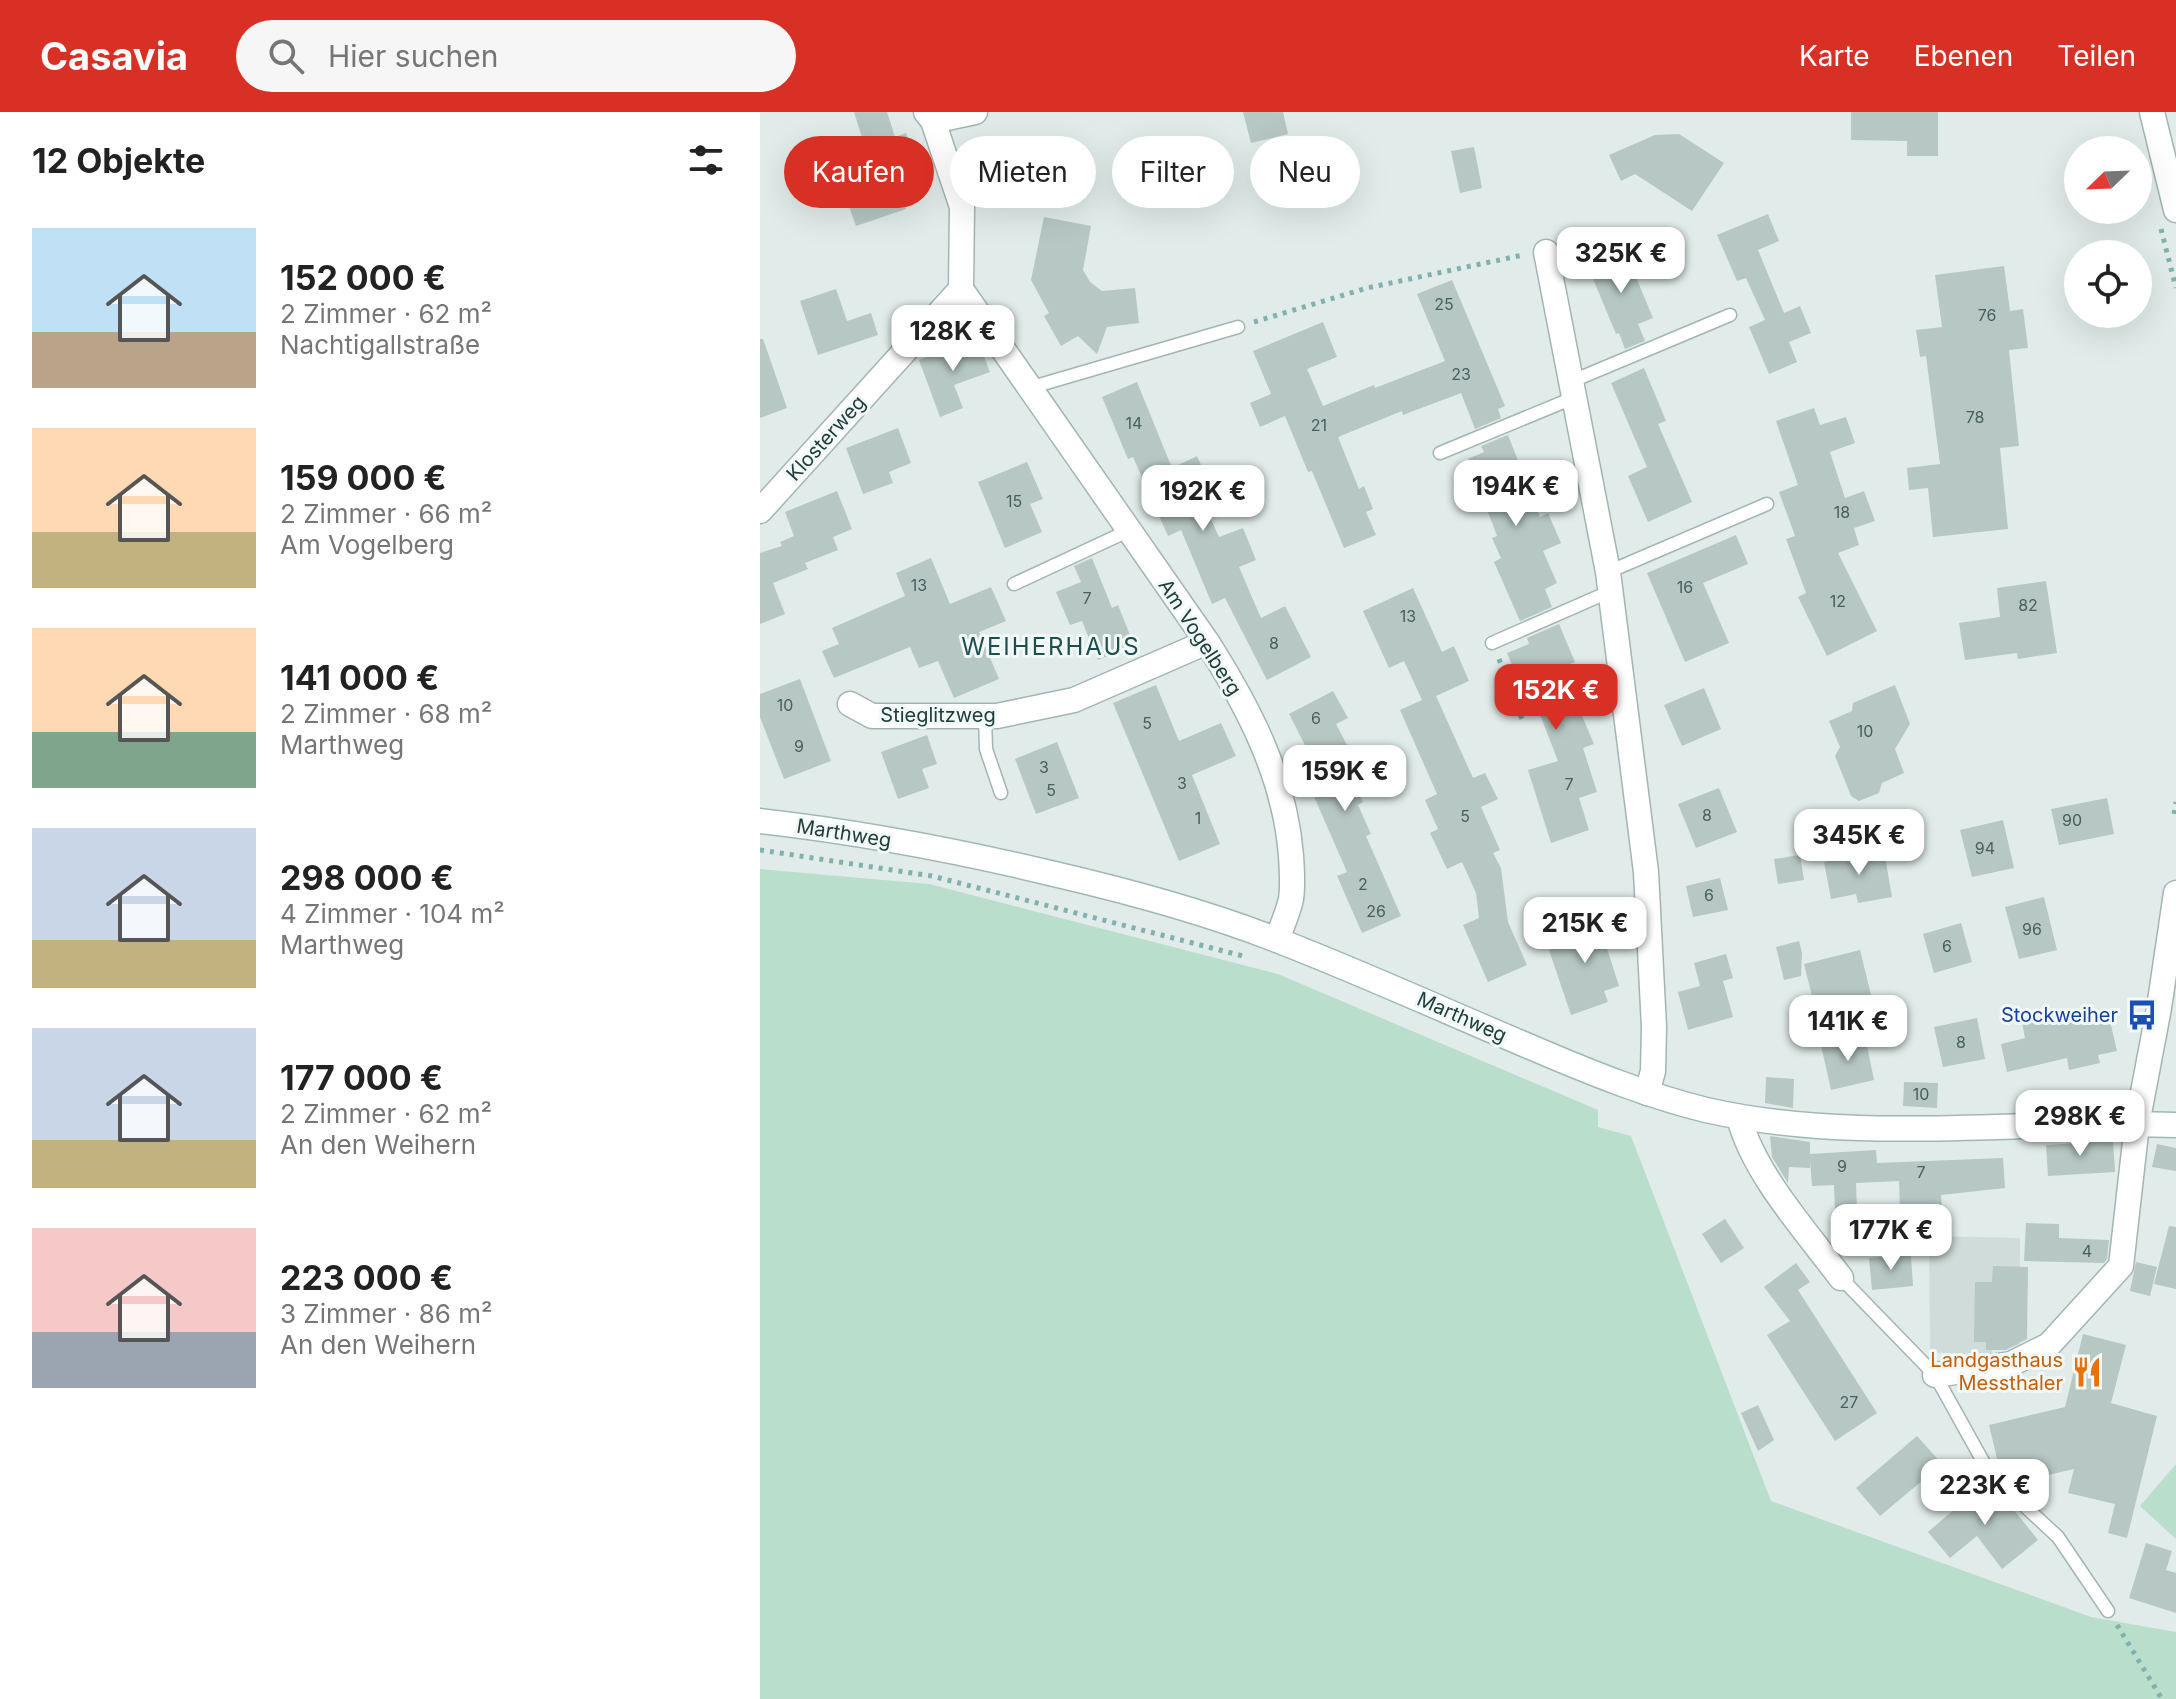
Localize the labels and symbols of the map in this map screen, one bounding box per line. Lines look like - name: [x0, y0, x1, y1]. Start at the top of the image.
- north arrow: [2064, 136, 2152, 224]
- pin: 325K €: [1556, 227, 1686, 295]
- house number: 25: [1434, 294, 1454, 314]
- pin: 128K €: [888, 305, 1018, 373]
- house number: 76: [1978, 305, 1996, 325]
- house number: 23: [1451, 364, 1471, 384]
- street label: Klosterweg: [781, 390, 871, 486]
- house number: 78: [1966, 407, 1984, 427]
- house number: 14: [1126, 413, 1142, 433]
- house number: 21: [1311, 415, 1327, 435]
- pin: 194K €: [1451, 460, 1581, 528]
- pin: 192K €: [1138, 465, 1268, 533]
- house number: 15: [1006, 491, 1022, 511]
- house number: 18: [1834, 502, 1850, 522]
- street label: Am Vogelberg: [1153, 574, 1247, 700]
- house number: 13: [911, 575, 927, 595]
- house number: 16: [1677, 577, 1693, 597]
- house number: 7: [1082, 588, 1092, 608]
- house number: 12: [1830, 591, 1846, 611]
- house number: 82: [2018, 595, 2038, 615]
- house number: 13: [1400, 606, 1416, 626]
- district label: WEIHERHAUS: [961, 632, 1141, 661]
- house number: 8: [1269, 633, 1279, 653]
- pin: 152K €: [1491, 664, 1621, 732]
- house number: 10: [777, 695, 793, 715]
- street label: Stieglitzweg: [880, 703, 996, 727]
- house number: 6: [1311, 708, 1321, 728]
- house number: 5: [1142, 713, 1152, 733]
- house number: 10: [1857, 721, 1873, 741]
- house number: 9: [794, 736, 804, 756]
- pin: 159K €: [1280, 745, 1410, 813]
- house number: 3: [1039, 757, 1049, 777]
- house number: 3: [1177, 773, 1187, 793]
- house number: 7: [1564, 774, 1574, 794]
- house number: 5: [1046, 780, 1056, 800]
- house number: 8: [1702, 805, 1712, 825]
- house number: 5: [1460, 806, 1470, 826]
- house number: 1: [1195, 808, 1201, 828]
- pin: 345K €: [1794, 809, 1924, 877]
- house number: 90: [2062, 810, 2082, 830]
- street label: Marthweg: [795, 814, 893, 852]
- house number: 94: [1975, 838, 1995, 858]
- house number: 2: [1358, 874, 1368, 894]
- house number: 6: [1704, 885, 1714, 905]
- pin: 215K €: [1520, 897, 1650, 965]
- house number: 26: [1366, 901, 1386, 921]
- house number: 96: [2022, 919, 2042, 939]
- house number: 6: [1942, 936, 1952, 956]
- street label: Marthweg: [1414, 987, 1510, 1047]
- pin: 141K €: [1783, 995, 1913, 1063]
- bus stop icon: Stockweiher: [2125, 998, 2159, 1032]
- place label: Stockweiher: [2001, 1003, 2118, 1027]
- house number: 8: [1956, 1032, 1966, 1052]
- house number: 10: [1913, 1084, 1929, 1104]
- pin: 298K €: [2015, 1090, 2145, 1158]
- house number: 9: [1837, 1156, 1847, 1176]
- house number: 7: [1916, 1162, 1926, 1182]
- pin: 177K €: [1826, 1204, 1956, 1272]
- house number: 4: [2082, 1241, 2092, 1261]
- place label: Landgasthaus Messthaler: [1930, 1348, 2063, 1395]
- restaurant icon: Landgasthaus Messthaler: [2070, 1355, 2104, 1389]
- house number: 27: [1840, 1392, 1858, 1412]
- pin: 223K €: [1920, 1459, 2050, 1527]

